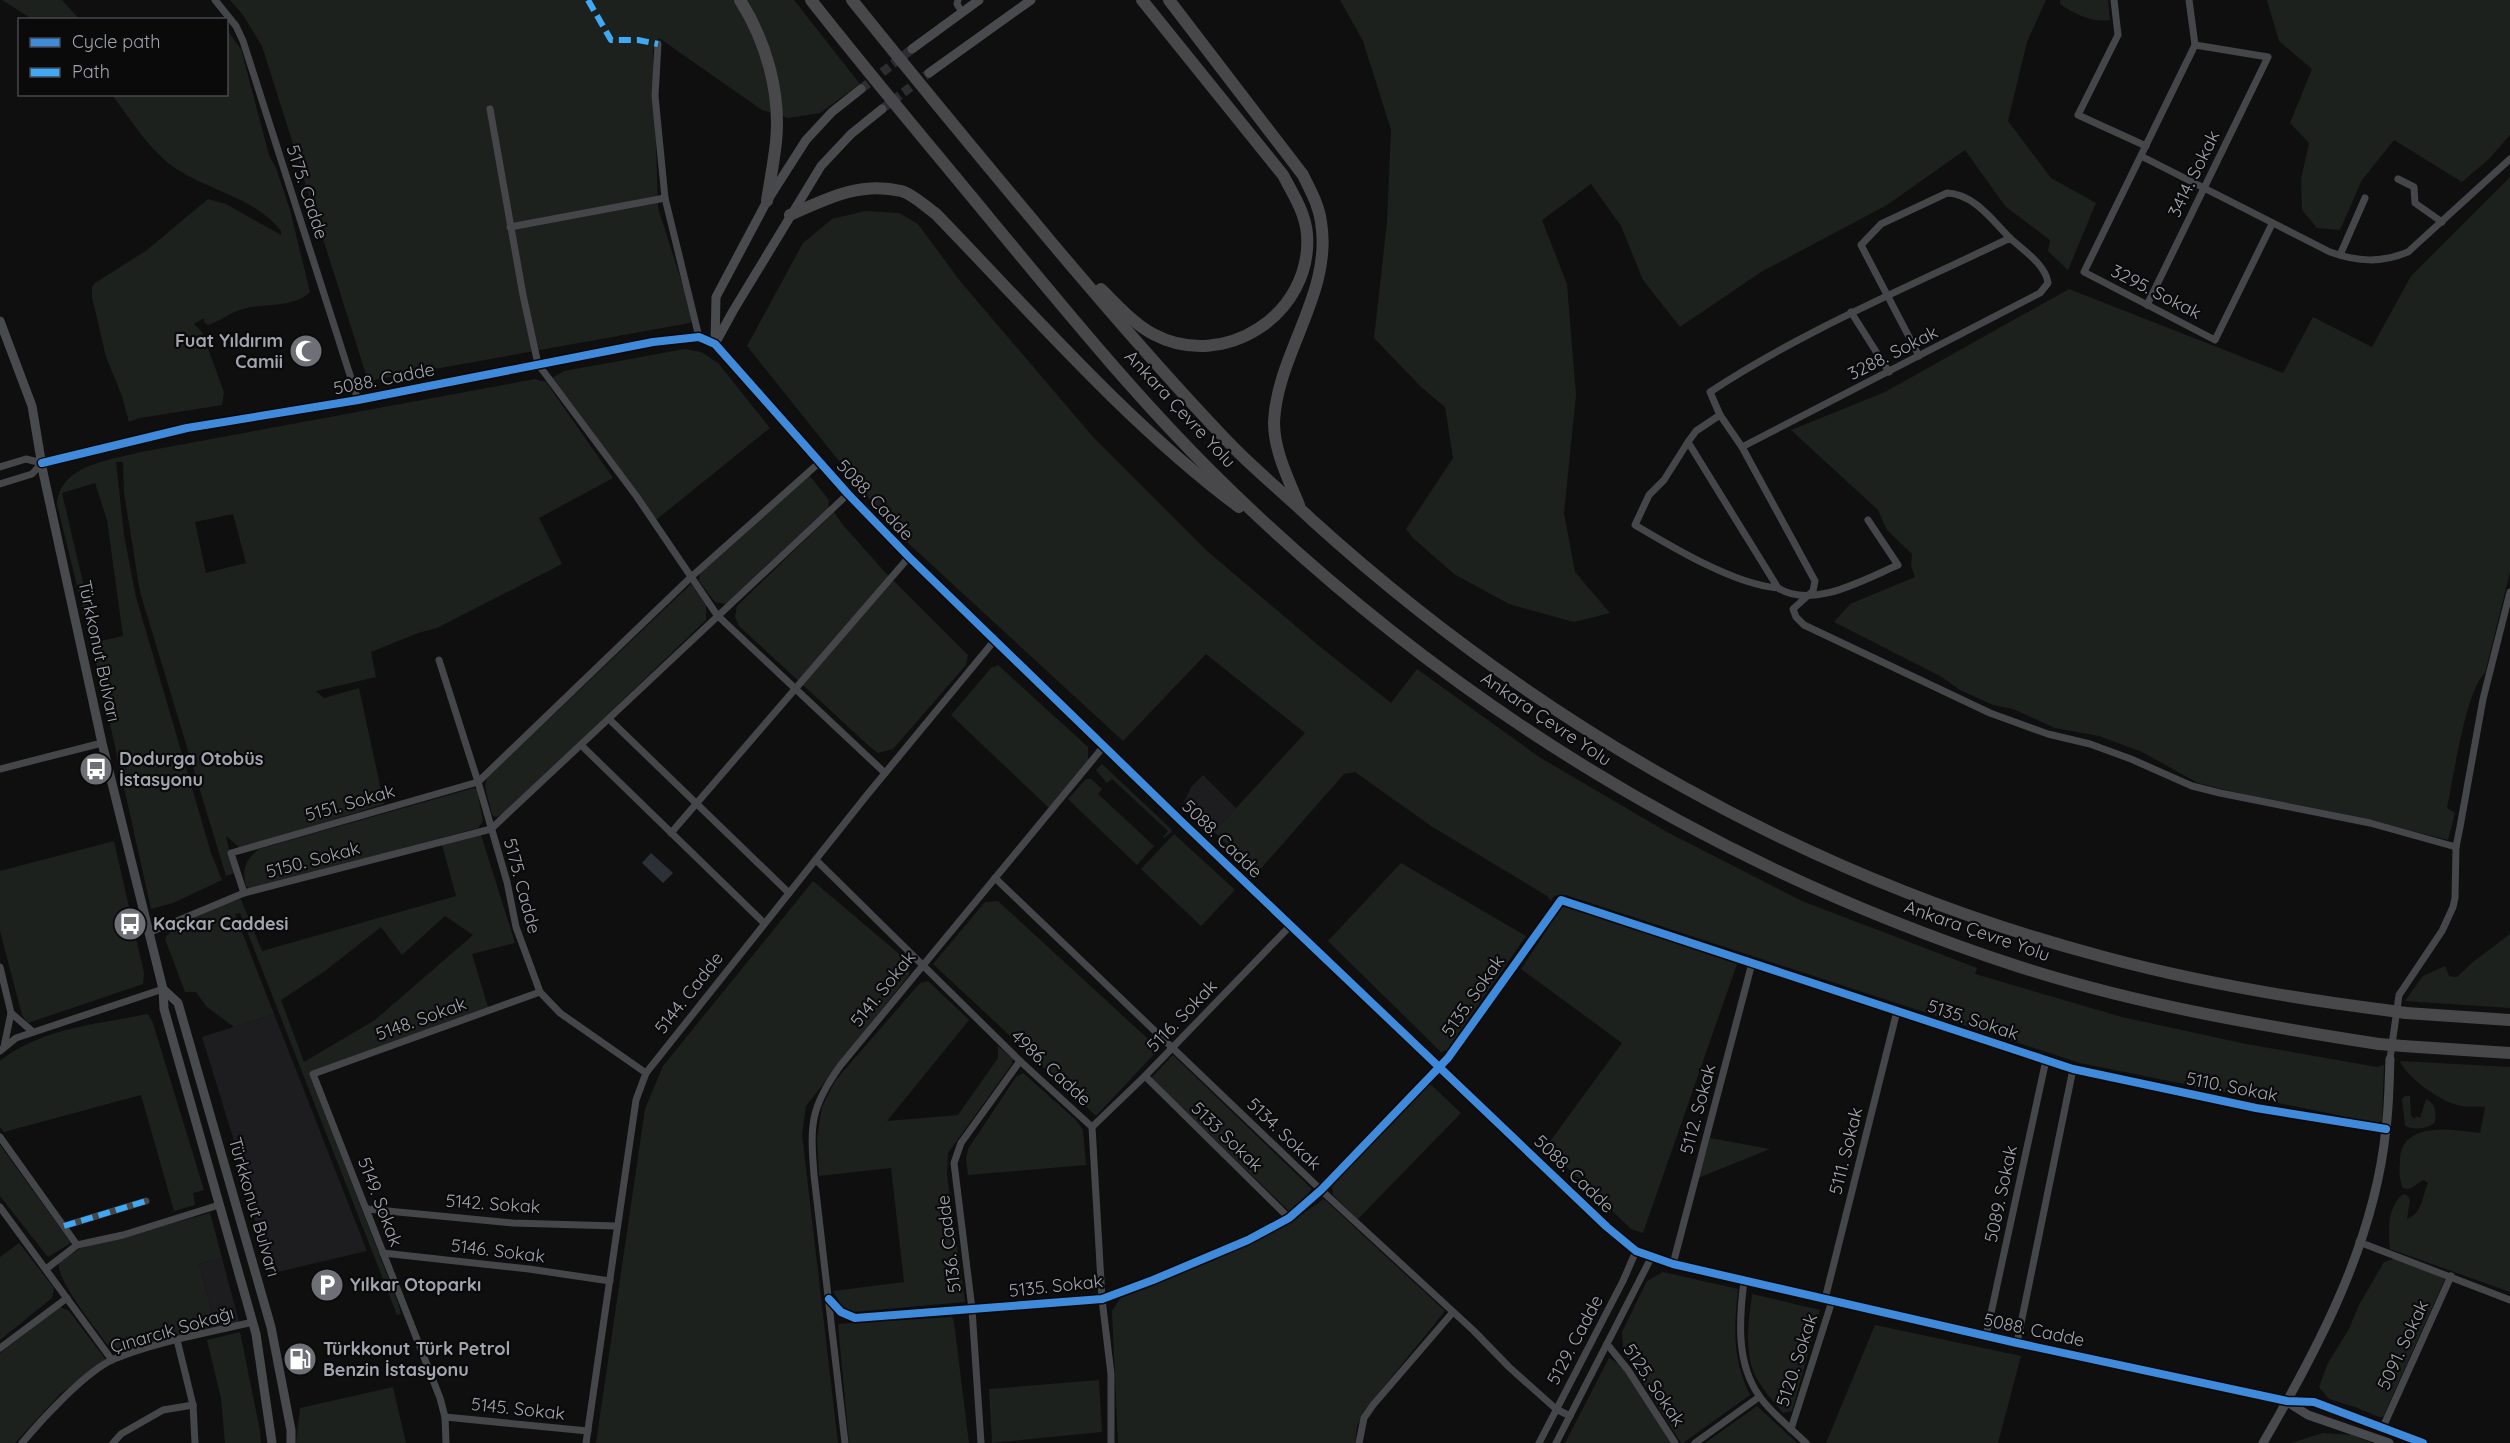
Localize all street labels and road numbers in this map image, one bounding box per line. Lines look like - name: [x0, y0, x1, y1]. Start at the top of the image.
- street label: 3414. Sokak: [2163, 127, 2224, 221]
- street label: 5175. Cadde: [281, 142, 334, 242]
- street label: 3295. Sokak: [2107, 259, 2205, 324]
- street label: 3288. Sokak: [1844, 320, 1942, 385]
- street label: Ankara Çevre Yolu: [1120, 345, 1241, 472]
- street label: 5088. Cadde: [331, 357, 437, 400]
- street label: 5088. Cadde: [832, 454, 919, 545]
- street label: Türkkonut Bulvarı: [73, 578, 126, 724]
- street label: Ankara Çevre Yolu: [1477, 666, 1616, 771]
- street label: 5151. Sokak: [302, 779, 397, 826]
- street label: 5088. Cadde: [1177, 795, 1267, 883]
- street label: 5150. Sokak: [263, 836, 362, 883]
- street label: 5175. Cadde: [499, 836, 546, 936]
- street label: Ankara Çevre Yolu: [1901, 895, 2053, 966]
- street label: 5141. Sokak: [845, 946, 920, 1031]
- street label: 5144. Cadde: [649, 947, 728, 1038]
- street label: 5135. Sokak: [1436, 950, 1509, 1041]
- street label: 5116. Sokak: [1141, 975, 1222, 1057]
- street label: 5148. Sokak: [372, 992, 469, 1046]
- street label: 5135. Sokak: [1925, 994, 2022, 1045]
- street label: 4986. Cadde: [1006, 1025, 1096, 1111]
- street label: 5112. Sokak: [1674, 1061, 1721, 1156]
- street label: 5110. Sokak: [2184, 1066, 2280, 1107]
- street label: 5134. Sokak: [1242, 1092, 1326, 1175]
- street label: 5133 Sokak: [1187, 1097, 1268, 1177]
- street label: 5111. Sokak: [1824, 1105, 1867, 1197]
- street label: 5088. Cadde: [1529, 1130, 1619, 1218]
- street label: Türkkonut Bulvarı: [224, 1134, 285, 1279]
- street label: 5089. Sokak: [1979, 1143, 2022, 1245]
- street label: 5149. Sokak: [353, 1154, 408, 1250]
- street label: 5142. Sokak: [445, 1189, 541, 1218]
- street label: 5136. Cadde: [931, 1194, 966, 1294]
- street label: 5146. Sokak: [450, 1233, 546, 1268]
- street label: 5135. Sokak: [1008, 1269, 1104, 1302]
- street label: 5129. Cadde: [1541, 1291, 1608, 1389]
- street label: 5091. Sokak: [2372, 1296, 2433, 1393]
- street label: Çınarcık Sokağı: [107, 1301, 236, 1358]
- street label: 5088. Cadde: [1981, 1308, 2087, 1351]
- street label: 5120. Sokak: [1771, 1310, 1822, 1409]
- street label: 5125. Sokak: [1618, 1339, 1691, 1431]
- street label: 5145. Sokak: [470, 1392, 566, 1425]

